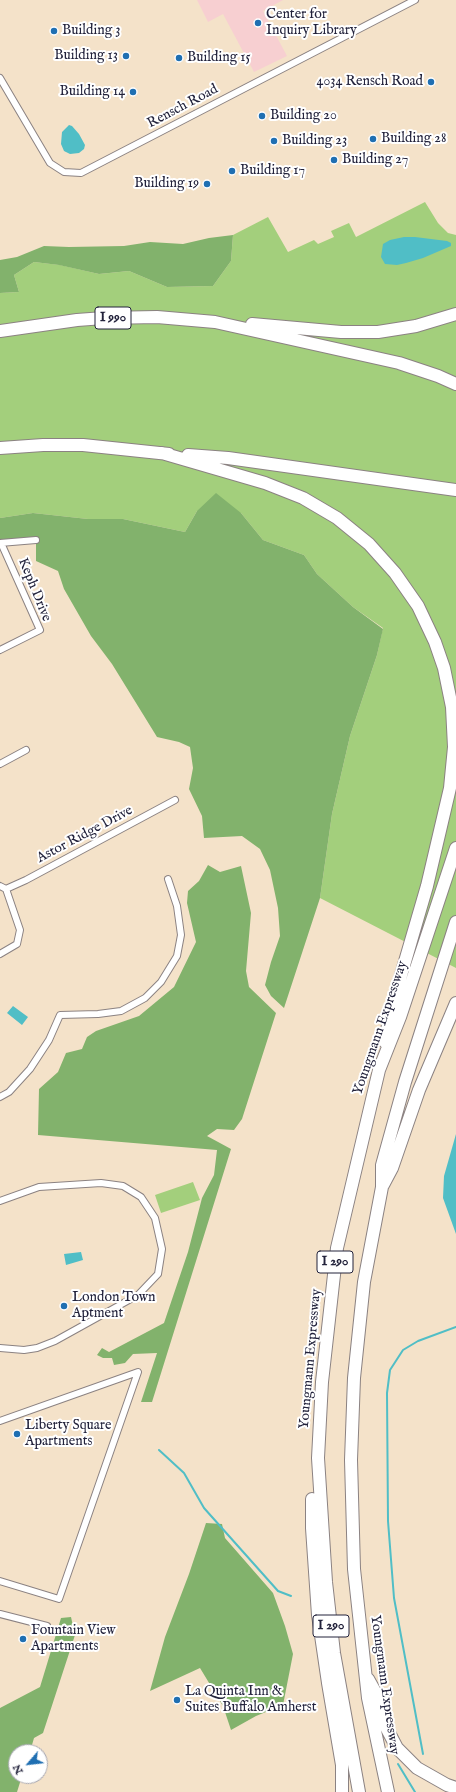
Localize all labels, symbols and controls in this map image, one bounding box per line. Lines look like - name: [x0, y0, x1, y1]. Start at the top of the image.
- place label: Center for Inquiry Library: [266, 7, 357, 40]
- marker: Center for Inquiry Library: [253, 18, 263, 28]
- place label: Building 3: [62, 23, 121, 39]
- marker: Building 3: [49, 26, 59, 36]
- place label: Building 13: [54, 48, 118, 64]
- place label: Building 15: [187, 50, 251, 66]
- marker: Building 13: [121, 51, 131, 61]
- marker: Building 15: [174, 53, 184, 63]
- place label: 4034 Rensch Road: [317, 74, 423, 90]
- marker: 4034 Rensch Road: [426, 77, 436, 87]
- street label: Rensch Road: [145, 81, 221, 133]
- place label: Building 14: [60, 84, 125, 100]
- marker: Building 14: [128, 87, 138, 97]
- place label: Building 20: [270, 108, 337, 124]
- marker: Building 20: [257, 111, 267, 121]
- place label: Building 28: [381, 131, 446, 147]
- place label: Building 23: [282, 133, 347, 149]
- marker: Building 28: [368, 134, 378, 144]
- marker: Building 23: [269, 136, 279, 146]
- place label: Building 27: [342, 152, 408, 168]
- marker: Building 27: [329, 155, 339, 165]
- place label: Building 17: [240, 163, 305, 179]
- marker: Building 17: [227, 166, 237, 176]
- place label: Building 19: [134, 176, 199, 192]
- marker: Building 19: [202, 179, 212, 189]
- road number: I 990: [95, 307, 131, 329]
- street label: Keph Drive: [14, 556, 54, 624]
- street label: Astor Ridge Drive: [34, 803, 136, 867]
- street label: Youngmann Expressway: [350, 959, 412, 1097]
- road number: I 290: [317, 1251, 353, 1273]
- street label: Youngmann Expressway: [296, 1288, 326, 1430]
- place label: London Town Aptment: [72, 1290, 156, 1322]
- marker: London Town Aptment: [59, 1301, 69, 1311]
- place label: Liberty Square Apartments: [25, 1418, 111, 1450]
- marker: Liberty Square Apartments: [12, 1429, 22, 1439]
- street label: Youngmann Expressway: [366, 1614, 402, 1756]
- road number: I 290: [313, 1615, 349, 1637]
- place label: Fountain View Apartments: [31, 1623, 116, 1656]
- marker: Fountain View Apartments: [18, 1634, 28, 1644]
- place label: La Quinta Inn & Suites Buffalo Amherst: [185, 1684, 317, 1716]
- marker: La Quinta Inn & Suites Buffalo Amherst: [172, 1695, 182, 1705]
- north arrow: [8, 1744, 48, 1784]
- text: N: [10, 1762, 27, 1777]

